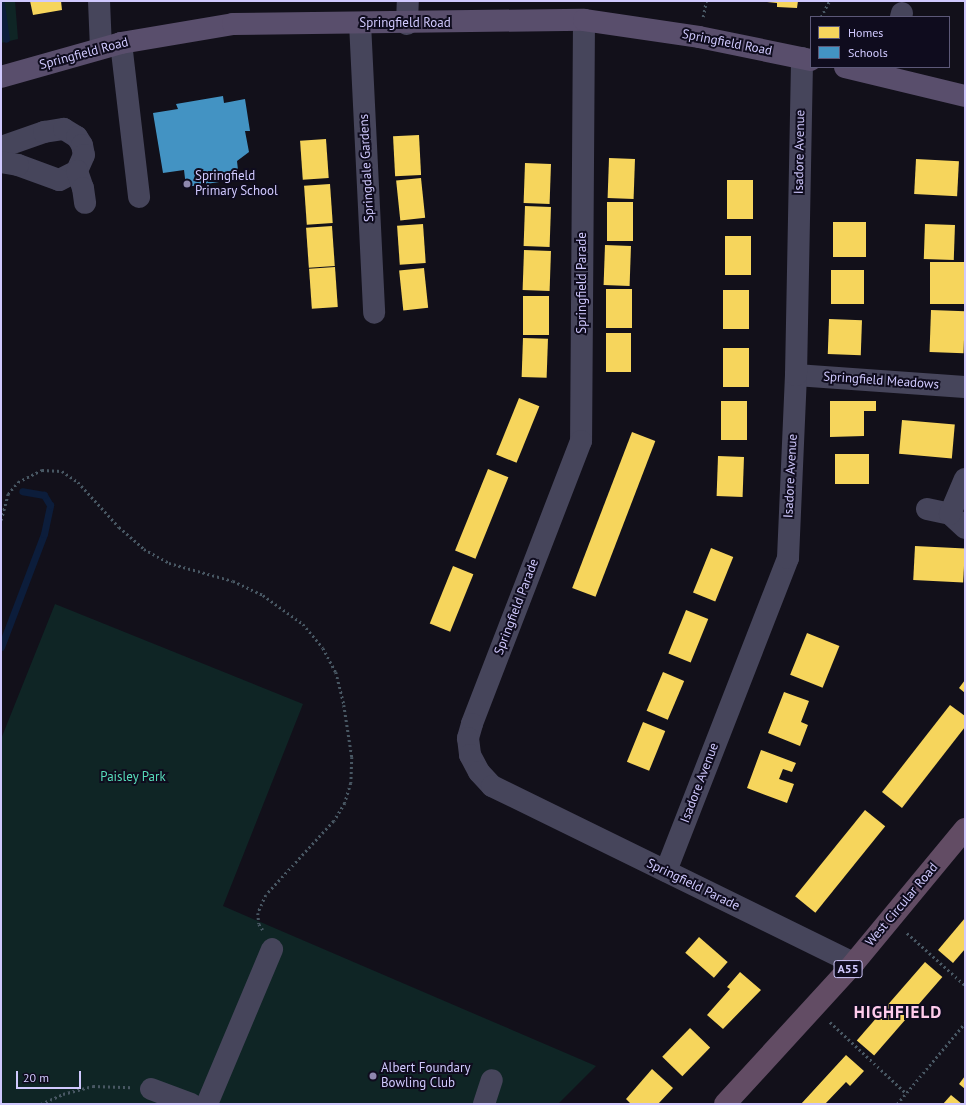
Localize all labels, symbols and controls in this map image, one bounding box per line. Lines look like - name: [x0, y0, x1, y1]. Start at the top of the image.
- street label: Springfield Road: [359, 15, 451, 31]
- legend: [810, 16, 950, 68]
- text: Homes: [848, 25, 883, 40]
- street label: Springfield Road: [681, 27, 773, 59]
- street label: Springfield Road: [38, 35, 130, 73]
- text: Schools: [848, 45, 888, 60]
- street label: Isadore Avenue: [791, 109, 809, 195]
- street label: Springdale Gardens: [356, 114, 378, 222]
- place label: Springfield Primary School: [195, 169, 278, 200]
- marker: Springfield Primary School: [182, 179, 192, 189]
- street label: Springfield Parade: [574, 232, 590, 334]
- street label: Springfield Meadows: [823, 369, 939, 393]
- street label: Isadore Avenue: [781, 433, 801, 519]
- street label: Springfield Parade: [492, 557, 542, 657]
- street label: Isadore Avenue: [678, 741, 722, 825]
- park label: Paisley Park: [100, 769, 166, 785]
- street label: Springfield Parade: [644, 856, 742, 914]
- street label: West Circular Road: [863, 860, 941, 950]
- road number: A55: [833, 959, 863, 979]
- district label: HIGHFIELD: [854, 1003, 942, 1023]
- place label: Albert Foundary Bowling Club: [381, 1061, 470, 1092]
- scale bar: [18, 1063, 83, 1089]
- text: 20 m: [23, 1070, 49, 1085]
- marker: Albert Foundary Bowling Club: [368, 1071, 378, 1081]

